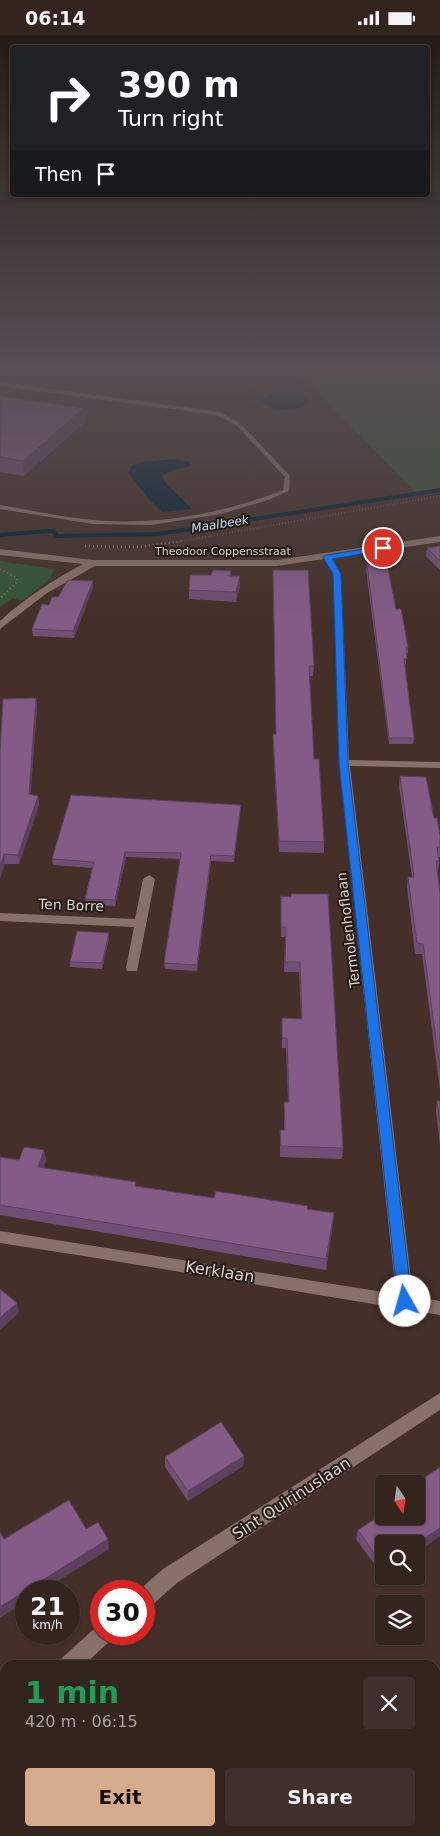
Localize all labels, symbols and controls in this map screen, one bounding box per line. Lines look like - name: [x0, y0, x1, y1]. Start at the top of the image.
- text: 06:14: [25, 7, 85, 29]
- icon: right: [35, 65, 100, 130]
- text: 390 m: [118, 65, 240, 105]
- text: Turn right: [118, 106, 223, 131]
- icon: arrive: [92, 160, 120, 188]
- text: Then: [35, 163, 82, 185]
- water label: Maalbeek: [190, 512, 251, 535]
- pin: [362, 527, 404, 569]
- icon: arrive: [369, 534, 397, 562]
- street label: Theodoor Coppensstraat: [154, 545, 292, 558]
- street label: Termolenhoflaan: [333, 871, 363, 990]
- street label: Ten Borre: [37, 896, 104, 914]
- street label: Kerklaan: [184, 1257, 256, 1286]
- position arrow: [378, 1274, 430, 1326]
- street label: Sint Quirinuslaan: [229, 1453, 354, 1544]
- north arrow: [375, 1475, 425, 1525]
- map controls: [375, 1475, 425, 1645]
- button: search: [375, 1535, 425, 1585]
- speed limit sign: 30: [90, 1580, 155, 1645]
- text: 21: [30, 1592, 65, 1621]
- button: layers: [375, 1595, 425, 1645]
- text: km/h: [32, 1618, 63, 1632]
- text: 1 min: [25, 1675, 119, 1710]
- button: close: [363, 1677, 415, 1729]
- text: 420 m · 06:15: [25, 1712, 138, 1731]
- button: Exit: [25, 1768, 215, 1826]
- button: Share: [225, 1768, 415, 1826]

